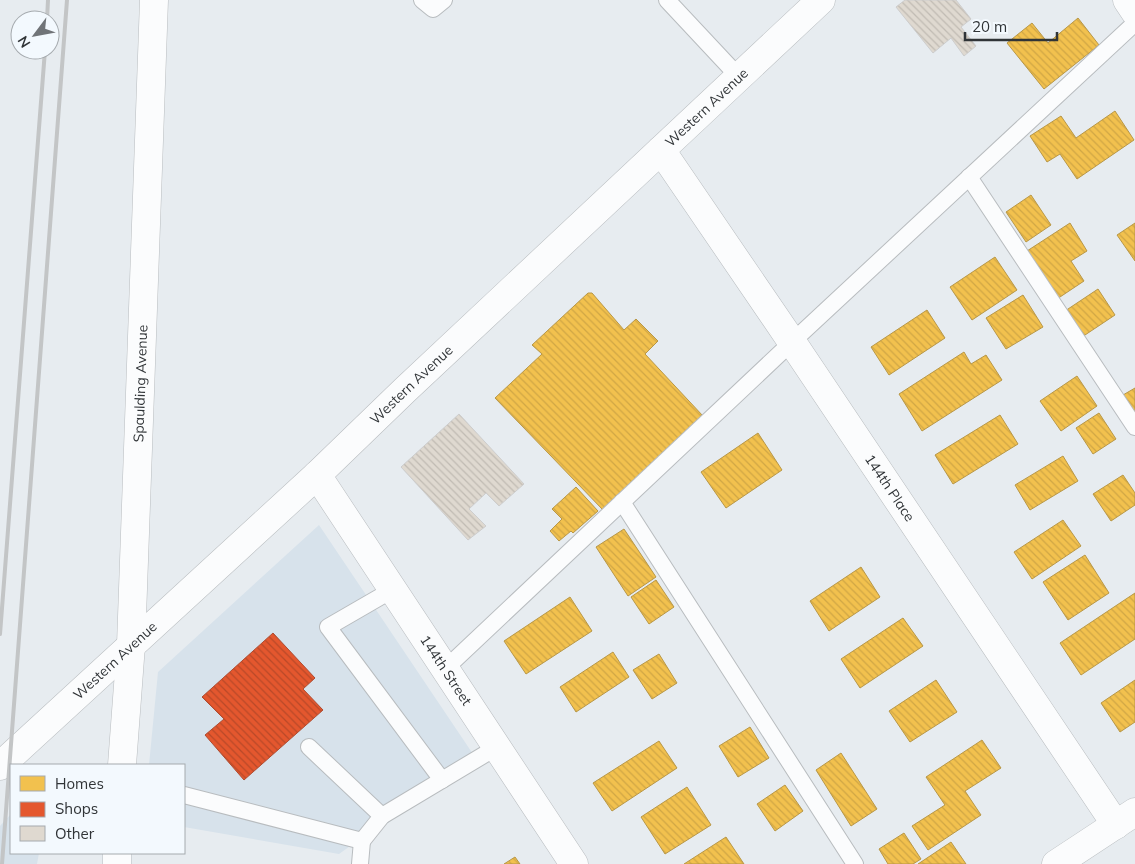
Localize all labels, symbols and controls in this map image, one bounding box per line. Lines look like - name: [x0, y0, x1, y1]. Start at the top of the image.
- north arrow: [10, 10, 60, 60]
- scale bar: [965, 10, 1058, 42]
- text: 20 m: [972, 17, 1007, 36]
- text: N: [14, 33, 34, 51]
- street label: Western Avenue: [661, 64, 752, 151]
- street label: Spaulding Avenue: [129, 324, 151, 443]
- street label: Western Avenue: [366, 341, 456, 428]
- street label: 144th Place: [861, 451, 919, 525]
- street label: Western Avenue: [69, 618, 161, 703]
- street label: 144th Street: [416, 632, 476, 709]
- legend: [10, 764, 185, 854]
- text: Homes: [55, 774, 104, 793]
- text: Shops: [55, 799, 98, 818]
- text: Other: [55, 824, 95, 843]

